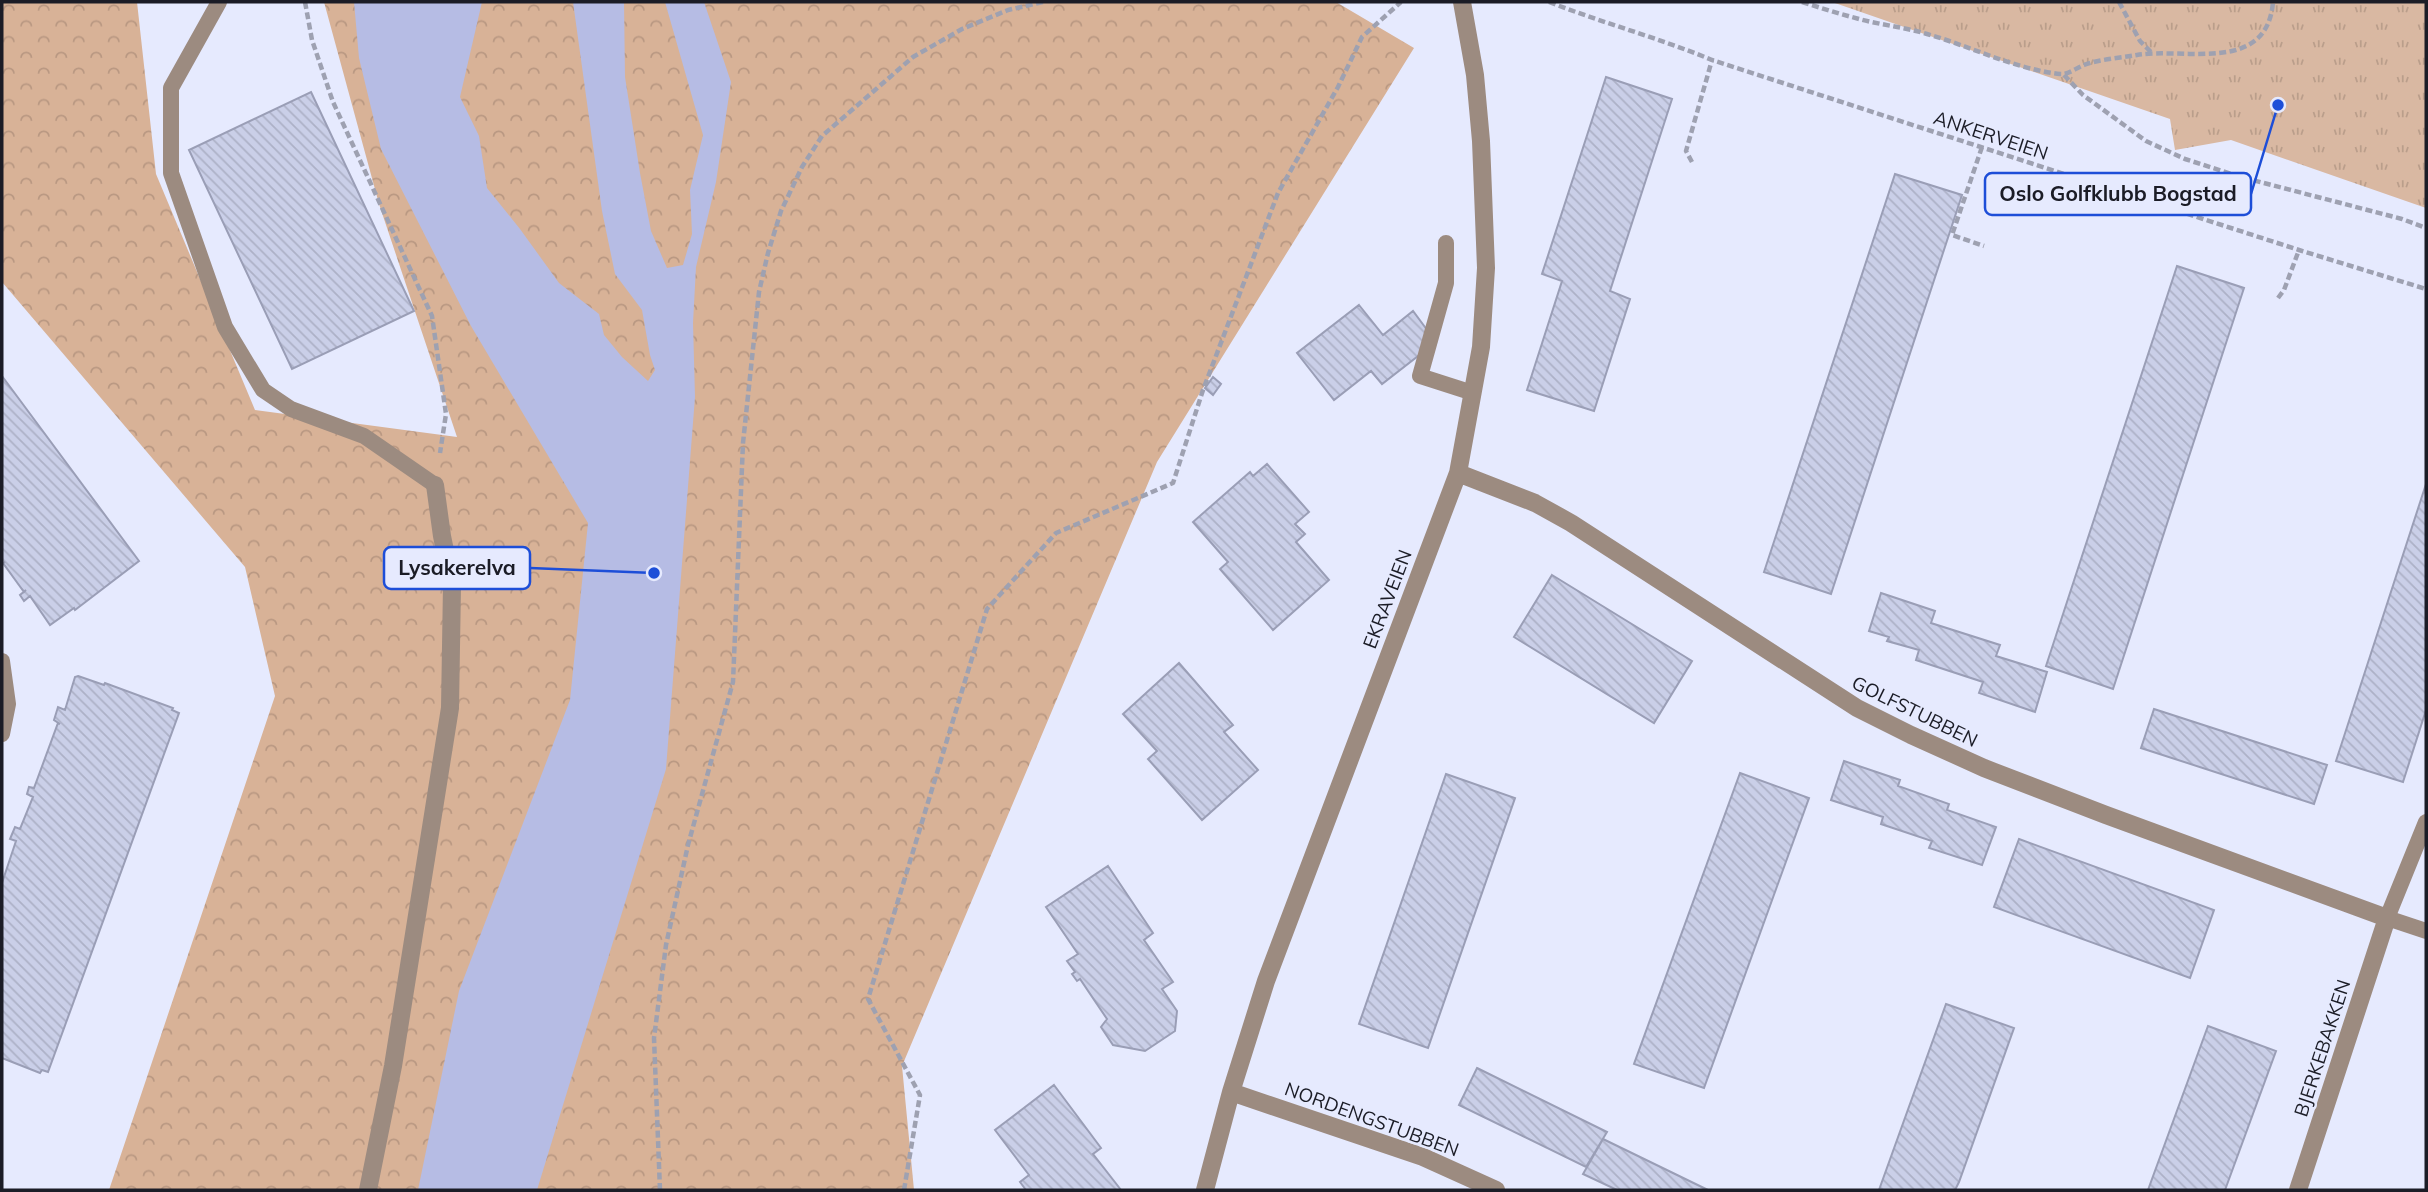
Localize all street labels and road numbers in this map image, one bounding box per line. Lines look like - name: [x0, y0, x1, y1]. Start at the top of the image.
- street label: ANKERVEIEN: [1931, 105, 2051, 165]
- street label: EKRAVEIEN: [1357, 546, 1417, 652]
- street label: GOLFSTUBBEN: [1848, 670, 1982, 752]
- street label: BJERKEBAKKEN: [2289, 976, 2355, 1120]
- street label: NORDENGSTUBBEN: [1282, 1076, 1462, 1162]

